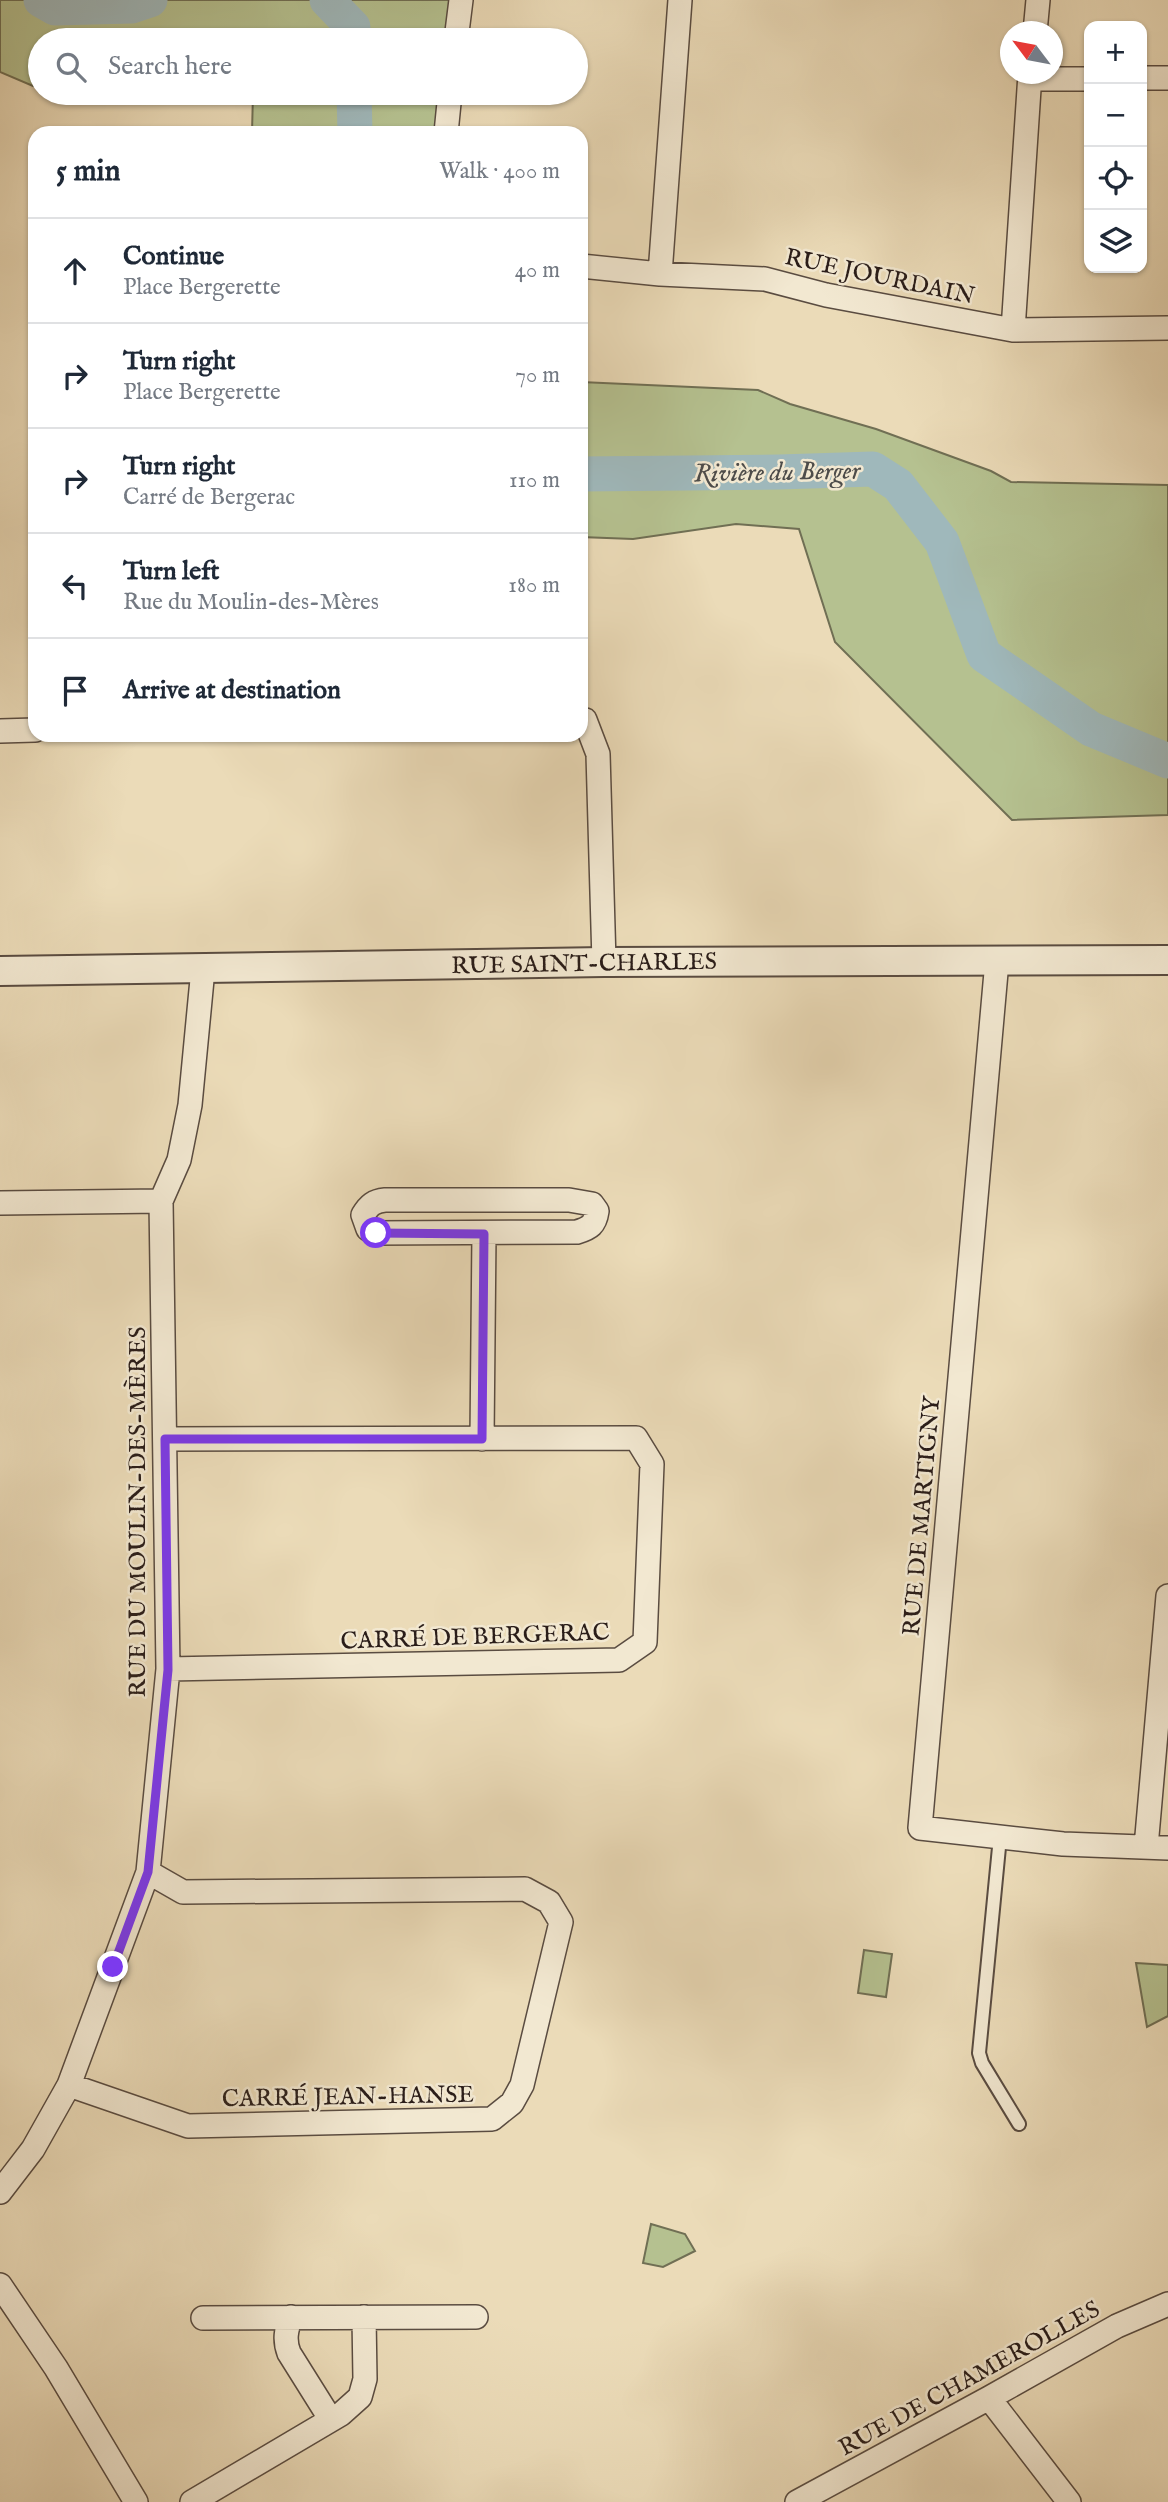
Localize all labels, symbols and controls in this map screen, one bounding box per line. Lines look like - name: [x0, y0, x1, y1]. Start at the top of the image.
- north arrow: [1000, 21, 1063, 84]
- map controls: [1084, 21, 1147, 273]
- button: +: [1084, 21, 1147, 84]
- search box: [28, 28, 588, 105]
- icon: search: [52, 48, 90, 86]
- text: Search here: [108, 50, 232, 83]
- button: −: [1084, 84, 1147, 147]
- button: locate: [1084, 147, 1147, 210]
- text: 5 min: [56, 153, 121, 191]
- text: Walk · 400 m: [439, 157, 560, 186]
- button: layers: [1084, 210, 1147, 273]
- text: Continue: [123, 240, 224, 273]
- street label: RUE JOURDAIN: [782, 242, 978, 313]
- icon: ahead: [56, 252, 94, 290]
- text: 40 m: [515, 256, 560, 285]
- text: Place Bergerette: [123, 273, 281, 302]
- text: Turn right: [123, 345, 236, 378]
- icon: right: [56, 357, 94, 395]
- text: 70 m: [515, 361, 560, 390]
- text: Place Bergerette: [123, 378, 281, 407]
- text: Turn right: [123, 450, 236, 483]
- water label: Rivière du Berger: [694, 455, 862, 491]
- icon: right: [56, 462, 94, 500]
- text: 110 m: [509, 466, 560, 495]
- text: Carré de Bergerac: [123, 483, 295, 512]
- text: Turn left: [123, 555, 220, 588]
- icon: left: [56, 567, 94, 605]
- text: 180 m: [508, 571, 560, 600]
- text: Rue du Moulin-des-Mères: [123, 588, 379, 617]
- icon: arrive: [56, 672, 94, 710]
- text: Arrive at destination: [123, 674, 341, 707]
- street label: RUE SAINT-CHARLES: [451, 947, 717, 982]
- route start: [360, 1217, 391, 1248]
- street label: RUE DU MOULIN-DES-MÈRES: [123, 1327, 154, 1697]
- street label: RUE DE MARTIGNY: [897, 1393, 949, 1637]
- street label: CARRÉ DE BERGERAC: [340, 1617, 610, 1658]
- route end: [97, 1951, 128, 1982]
- street label: CARRÉ JEAN-HANSE: [222, 2080, 474, 2115]
- street label: RUE DE CHAMEROLLES: [834, 2294, 1106, 2464]

